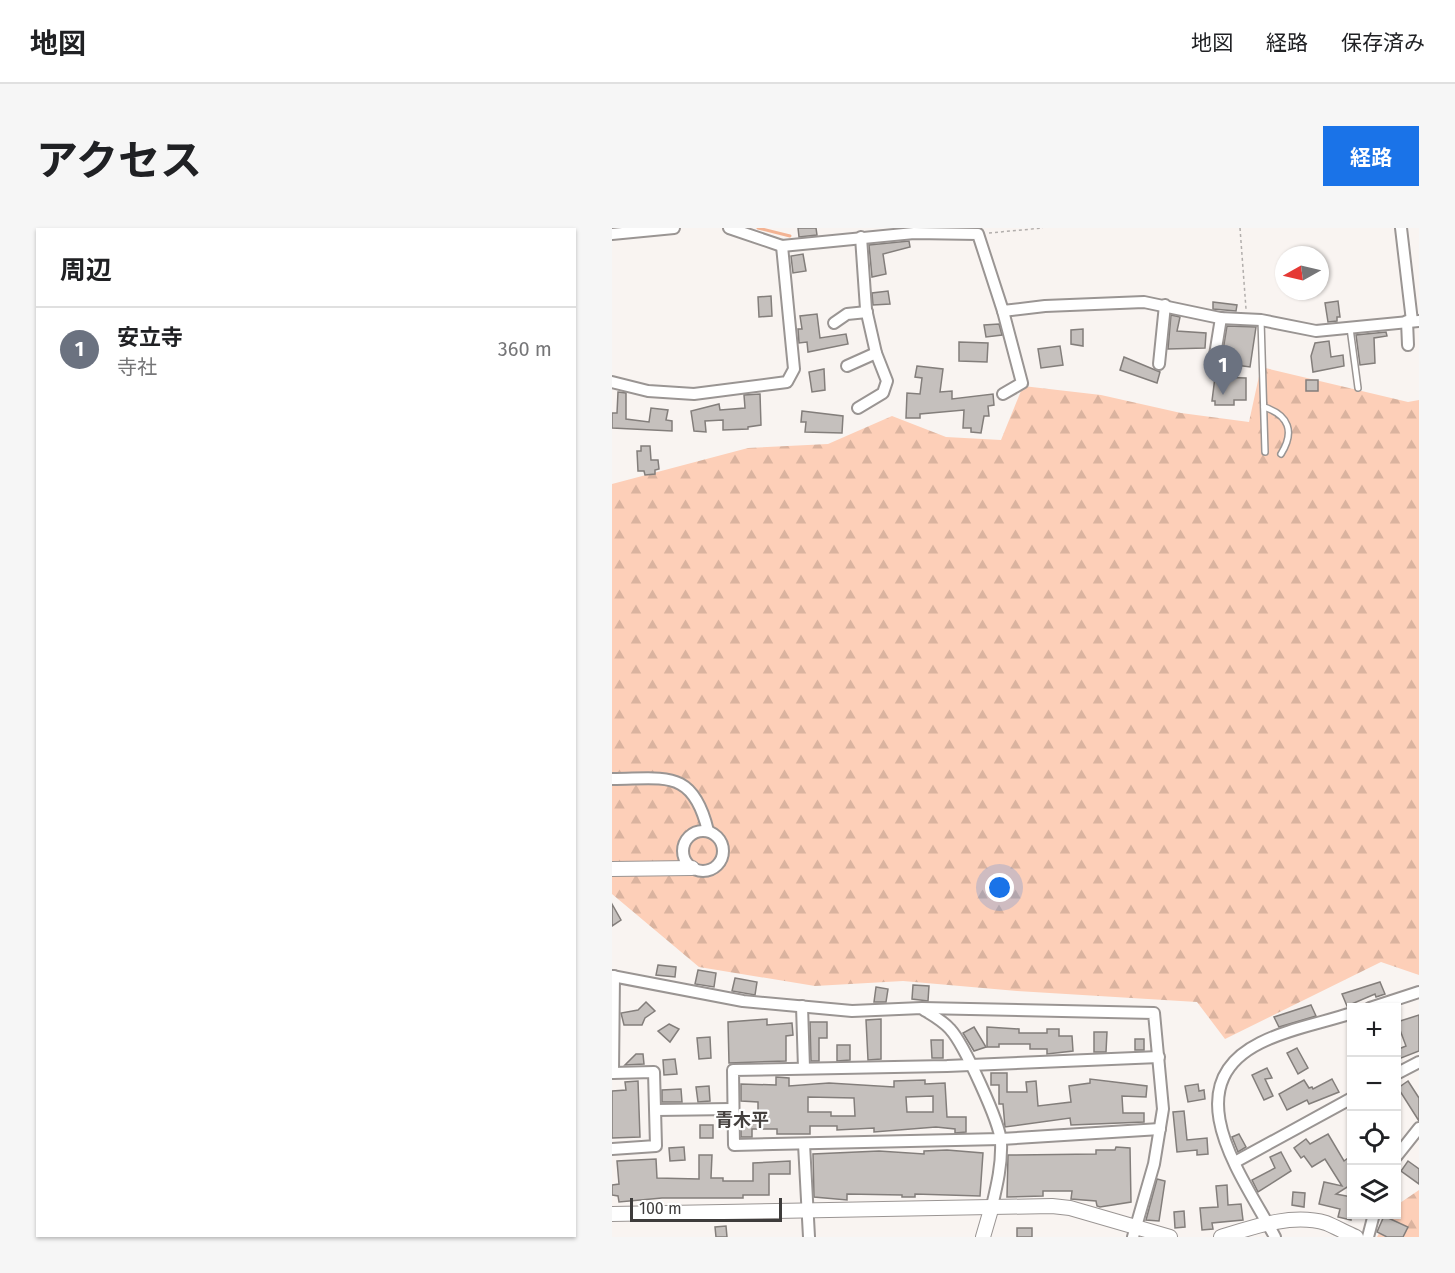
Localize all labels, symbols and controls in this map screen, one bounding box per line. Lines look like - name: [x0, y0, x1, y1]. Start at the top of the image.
- text: 地図: [30, 27, 86, 60]
- text: 地図: [1191, 30, 1233, 56]
- text: 経路: [1266, 30, 1308, 56]
- text: 保存済み: [1341, 30, 1425, 56]
- button: 経路: [1323, 126, 1419, 186]
- text: アクセス: [36, 136, 202, 186]
- north arrow: [1275, 246, 1329, 300]
- text: 周辺: [60, 255, 112, 286]
- text: 安立寺: [117, 324, 183, 351]
- text: 1: [75, 337, 84, 361]
- text: 360 m: [498, 337, 552, 361]
- pin: 1: [1204, 346, 1242, 395]
- text: 寺社: [117, 355, 157, 379]
- your location: [985, 873, 1014, 902]
- map controls: [1347, 1003, 1401, 1219]
- button: +: [1347, 1003, 1401, 1057]
- button: −: [1347, 1057, 1401, 1111]
- district label: 青木平: [715, 1109, 769, 1131]
- button: locate: [1347, 1111, 1401, 1165]
- button: layers: [1347, 1165, 1401, 1219]
- scale bar: [630, 1195, 782, 1222]
- text: 100 m: [639, 1199, 682, 1218]

